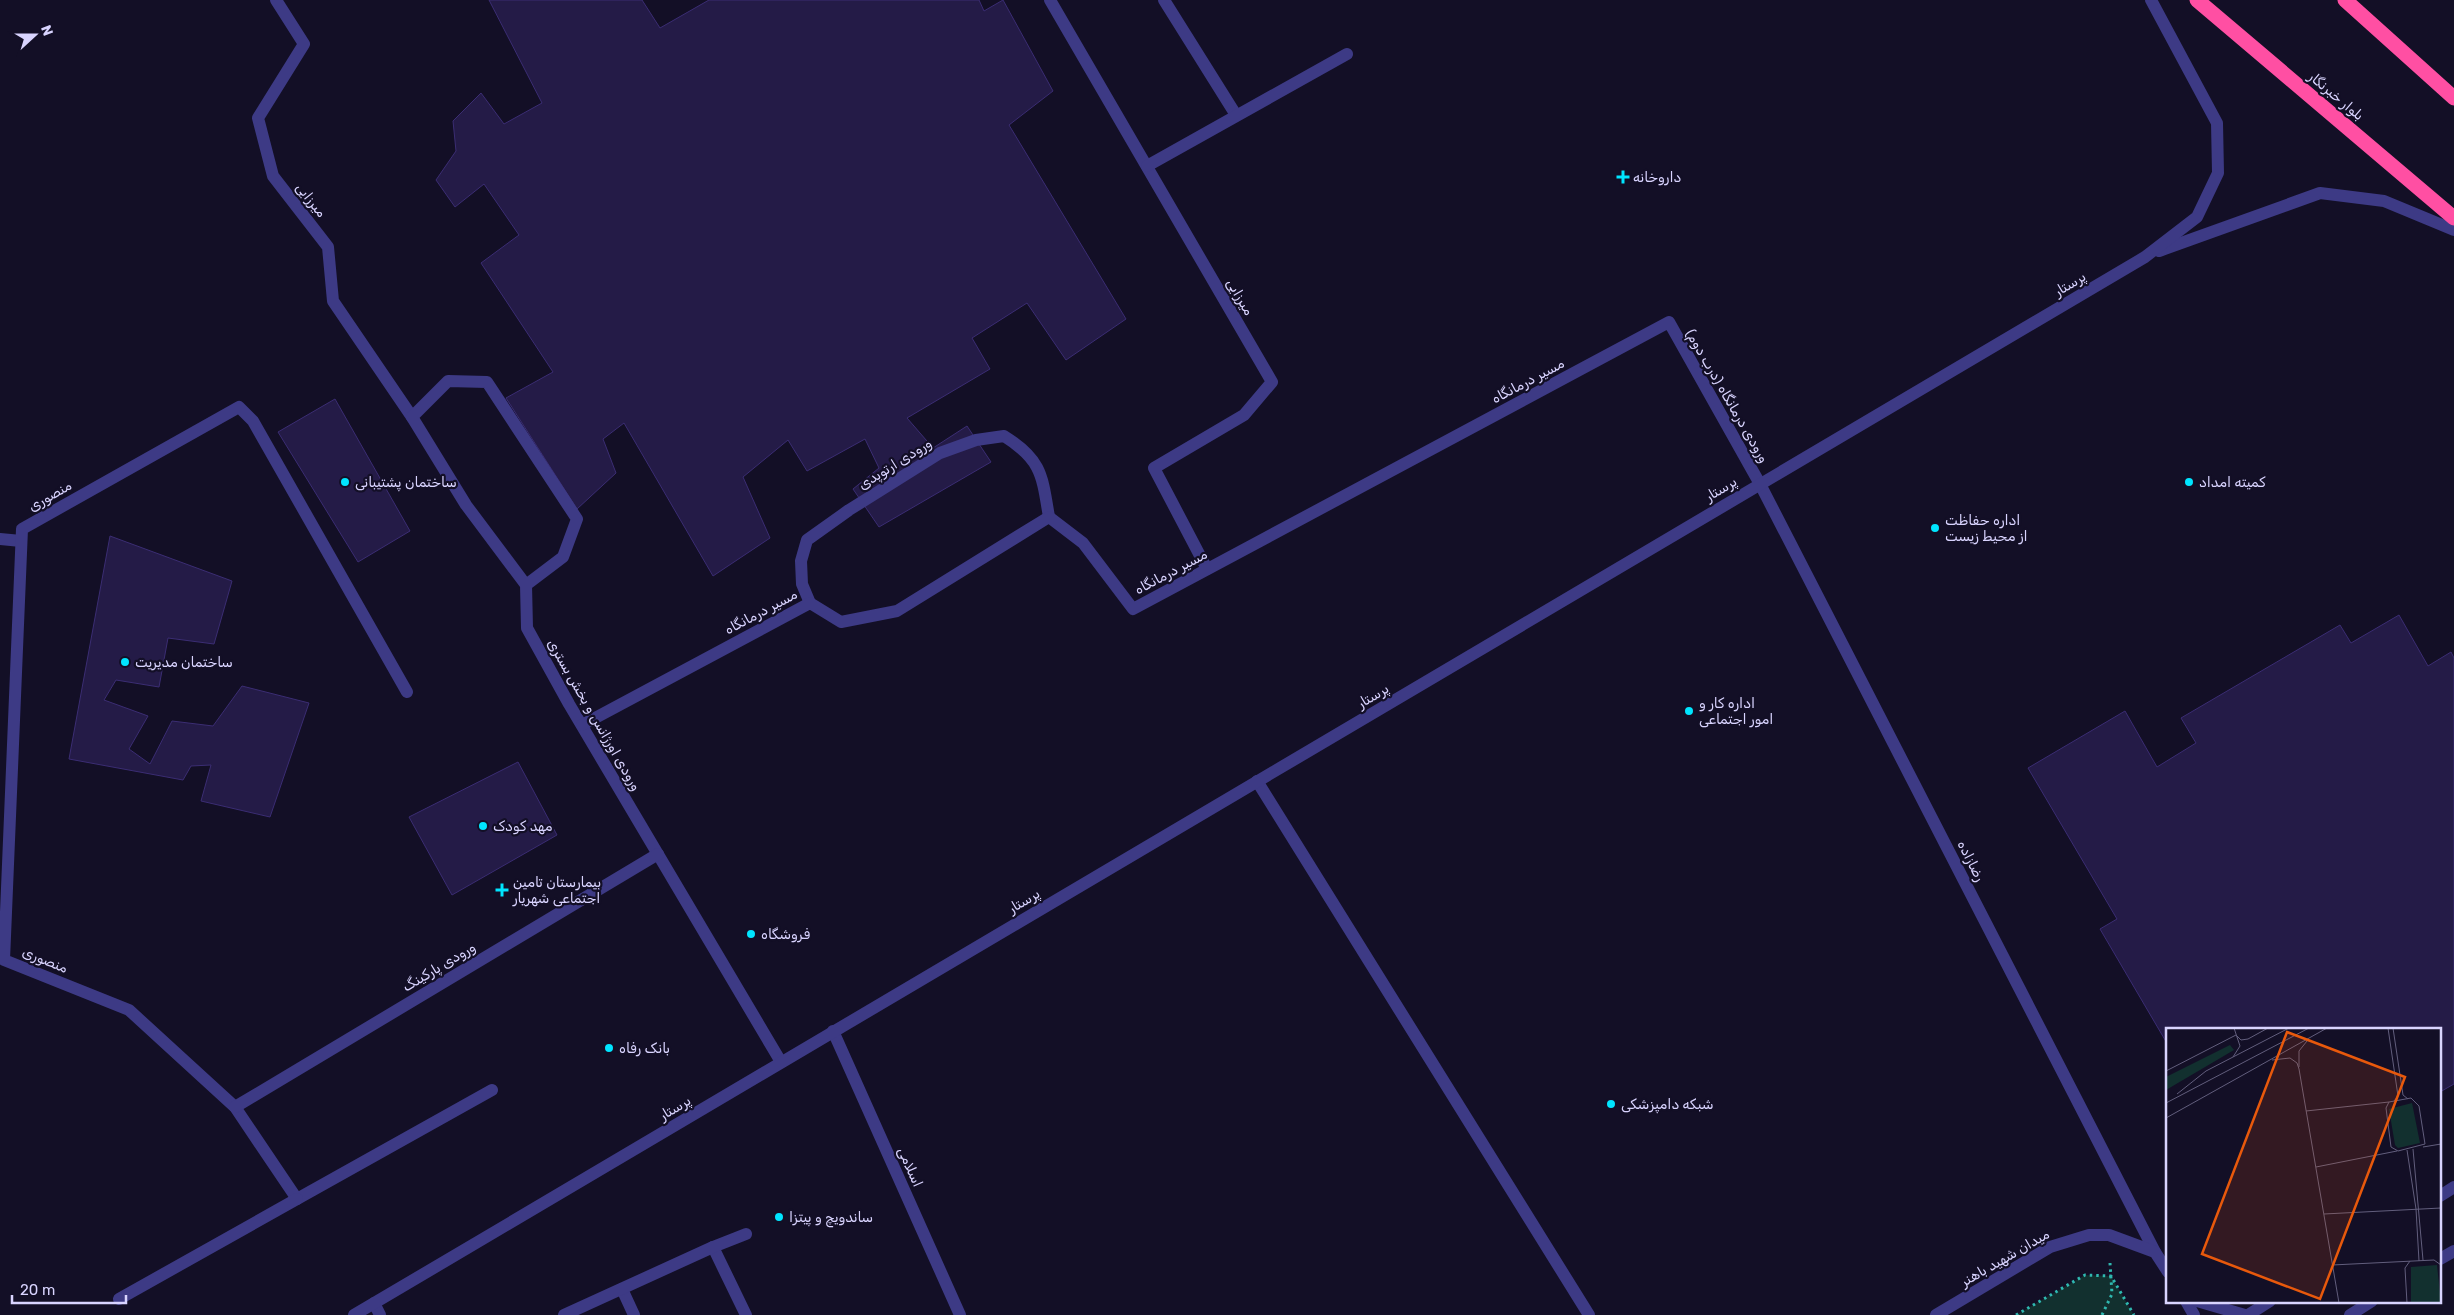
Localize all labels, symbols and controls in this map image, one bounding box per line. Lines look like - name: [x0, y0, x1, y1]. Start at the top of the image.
- north arrow: [10, 10, 60, 60]
- text: N: [37, 23, 56, 38]
- street label: بلوار خبرنگار: [2304, 67, 2367, 124]
- place label: داروخانه: [1633, 169, 1681, 186]
- marker: داروخانه: [1617, 171, 1629, 183]
- street label: میرزایی: [292, 179, 330, 221]
- street label: پرستار: [2050, 268, 2090, 301]
- street label: میرزایی: [1223, 276, 1257, 319]
- street label: ورودی درمانگاه (درب دوم): [1681, 326, 1772, 466]
- street label: مسیر درمانگاه: [1489, 355, 1567, 407]
- street label: ورودی ارتوپدی: [855, 435, 936, 494]
- street label: پرستار: [1701, 473, 1741, 506]
- place label: ساختمان پشتیبانی: [355, 474, 457, 492]
- place label: کمیته امداد: [2199, 474, 2266, 491]
- marker: ساختمان پشتیبانی: [339, 476, 351, 488]
- marker: کمیته امداد: [2183, 476, 2195, 488]
- street label: منصوری: [25, 477, 75, 515]
- place label: اداره حفاظت از محیط زیست: [1945, 512, 2028, 545]
- marker: اداره حفاظت از محیط زیست: [1929, 522, 1941, 534]
- street label: مسیر درمانگاه: [1132, 546, 1210, 598]
- street label: مسیر درمانگاه: [722, 586, 800, 638]
- street label: ورودی اورژانس و بخش بستری: [544, 636, 644, 794]
- place label: ساختمان مدیریت: [135, 654, 233, 671]
- marker: ساختمان مدیریت: [119, 656, 131, 668]
- street label: پرستار: [1353, 680, 1393, 713]
- place label: اداره کار و امور اجتماعی: [1699, 695, 1773, 728]
- marker: اداره کار و امور اجتماعی: [1683, 705, 1695, 717]
- place label: مهد کودک: [493, 818, 553, 835]
- marker: مهد کودک: [477, 820, 489, 832]
- street label: رضازاده: [1953, 838, 1989, 884]
- place label: بیمارستان تامین اجتماعی شهریار: [512, 874, 601, 907]
- marker: بیمارستان تامین اجتماعی شهریار: [495, 883, 509, 897]
- street label: پرستار: [1004, 885, 1044, 918]
- place label: فروشگاه: [761, 926, 811, 943]
- marker: فروشگاه: [745, 928, 757, 940]
- street label: ورودی پارکینگ: [399, 939, 479, 996]
- street label: منصوری: [20, 943, 70, 977]
- inset map: [2166, 1028, 2442, 1302]
- place label: بانک رفاه: [619, 1040, 670, 1057]
- marker: بانک رفاه: [603, 1042, 615, 1054]
- street label: پرستار: [655, 1092, 695, 1125]
- place label: شبکه دامپزشکی: [1621, 1096, 1714, 1114]
- marker: شبکه دامپزشکی: [1605, 1098, 1617, 1110]
- street label: اسلامی: [894, 1144, 926, 1190]
- place label: ساندویچ و پیتزا: [789, 1209, 873, 1228]
- marker: ساندویچ و پیتزا: [773, 1211, 785, 1223]
- street label: میدان شهید باهنر: [1957, 1226, 2053, 1291]
- scale bar: [12, 1272, 126, 1304]
- text: 20 m: [20, 1281, 55, 1299]

